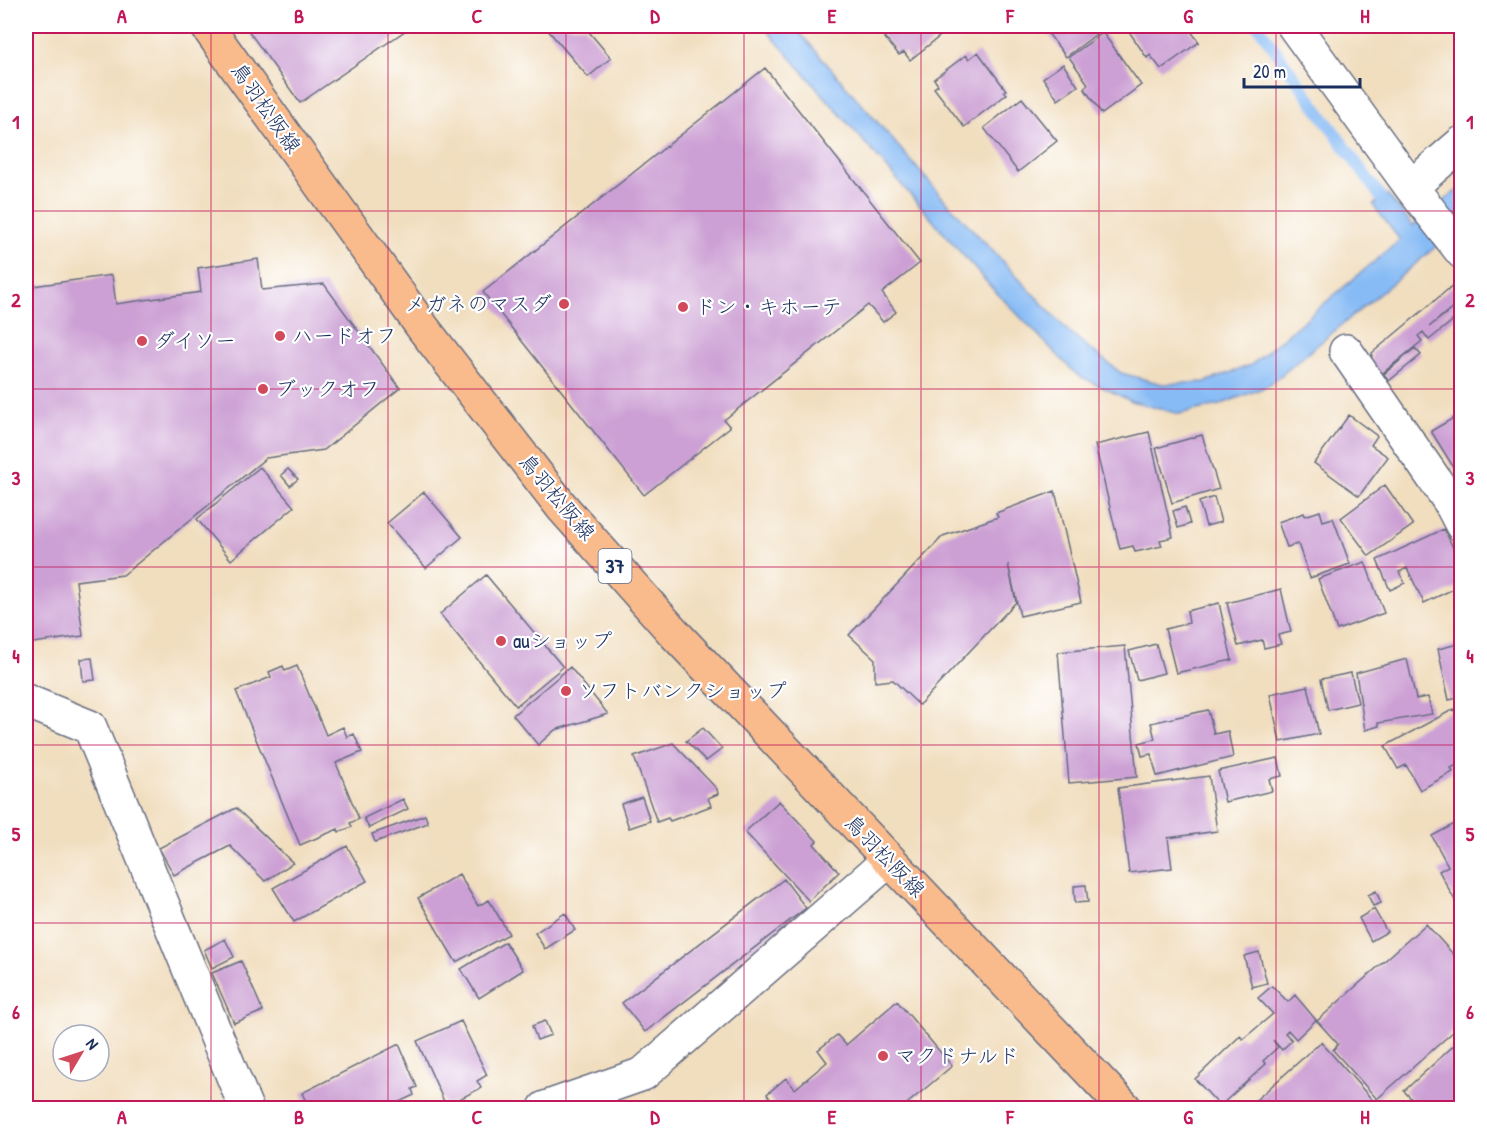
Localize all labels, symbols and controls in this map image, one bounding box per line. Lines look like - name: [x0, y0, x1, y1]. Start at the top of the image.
- text: A: [117, 2, 127, 29]
- text: B: [294, 2, 304, 29]
- text: C: [472, 2, 483, 29]
- text: D: [650, 2, 660, 29]
- text: E: [828, 2, 837, 29]
- text: F: [1005, 2, 1015, 29]
- text: G: [1183, 2, 1193, 29]
- text: H: [1360, 2, 1370, 29]
- scale bar: [1244, 51, 1360, 89]
- street label: 鳥羽松阪線: [224, 56, 308, 159]
- text: 20 m: [1253, 59, 1286, 84]
- text: 1: [12, 108, 20, 135]
- text: 1: [1466, 108, 1474, 135]
- text: 2: [11, 286, 21, 313]
- text: 2: [1465, 286, 1475, 313]
- place label: メガネのマスダ: [405, 289, 552, 318]
- place label: ドン・キホーテ: [695, 292, 842, 321]
- marker: メガネのマスダ: [557, 297, 571, 311]
- marker: ドン・キホーテ: [676, 300, 690, 314]
- place label: ハードオフ: [292, 321, 397, 350]
- place label: ダイソー: [154, 326, 236, 355]
- marker: ハードオフ: [273, 329, 287, 343]
- marker: ダイソー: [135, 334, 149, 348]
- place label: ブックオフ: [275, 374, 380, 403]
- marker: ブックオフ: [256, 382, 270, 396]
- street label: 鳥羽松阪線: [513, 447, 602, 546]
- text: 3: [12, 464, 21, 491]
- text: 3: [1466, 464, 1475, 491]
- road number: 37: [598, 549, 632, 583]
- place label: auショップ: [513, 626, 613, 655]
- marker: auショップ: [494, 634, 508, 648]
- text: 4: [12, 642, 20, 669]
- text: 4: [1466, 642, 1474, 669]
- place label: ソフトバンクショップ: [578, 676, 787, 705]
- marker: ソフトバンクショップ: [559, 684, 573, 698]
- street label: 鳥羽松阪線: [838, 808, 932, 903]
- text: 5: [12, 820, 21, 847]
- text: 5: [1466, 820, 1475, 847]
- text: 6: [12, 998, 20, 1025]
- text: 6: [1466, 998, 1474, 1025]
- north arrow: [51, 1023, 111, 1083]
- text: N: [81, 1033, 104, 1054]
- place label: マクドナルド: [895, 1041, 1019, 1070]
- marker: マクドナルド: [876, 1049, 890, 1063]
- text: A: [117, 1103, 127, 1130]
- text: B: [294, 1103, 304, 1130]
- text: C: [472, 1103, 483, 1130]
- text: D: [650, 1103, 660, 1130]
- text: E: [828, 1103, 837, 1130]
- text: F: [1005, 1103, 1015, 1130]
- text: G: [1183, 1103, 1193, 1130]
- text: H: [1360, 1103, 1370, 1130]

